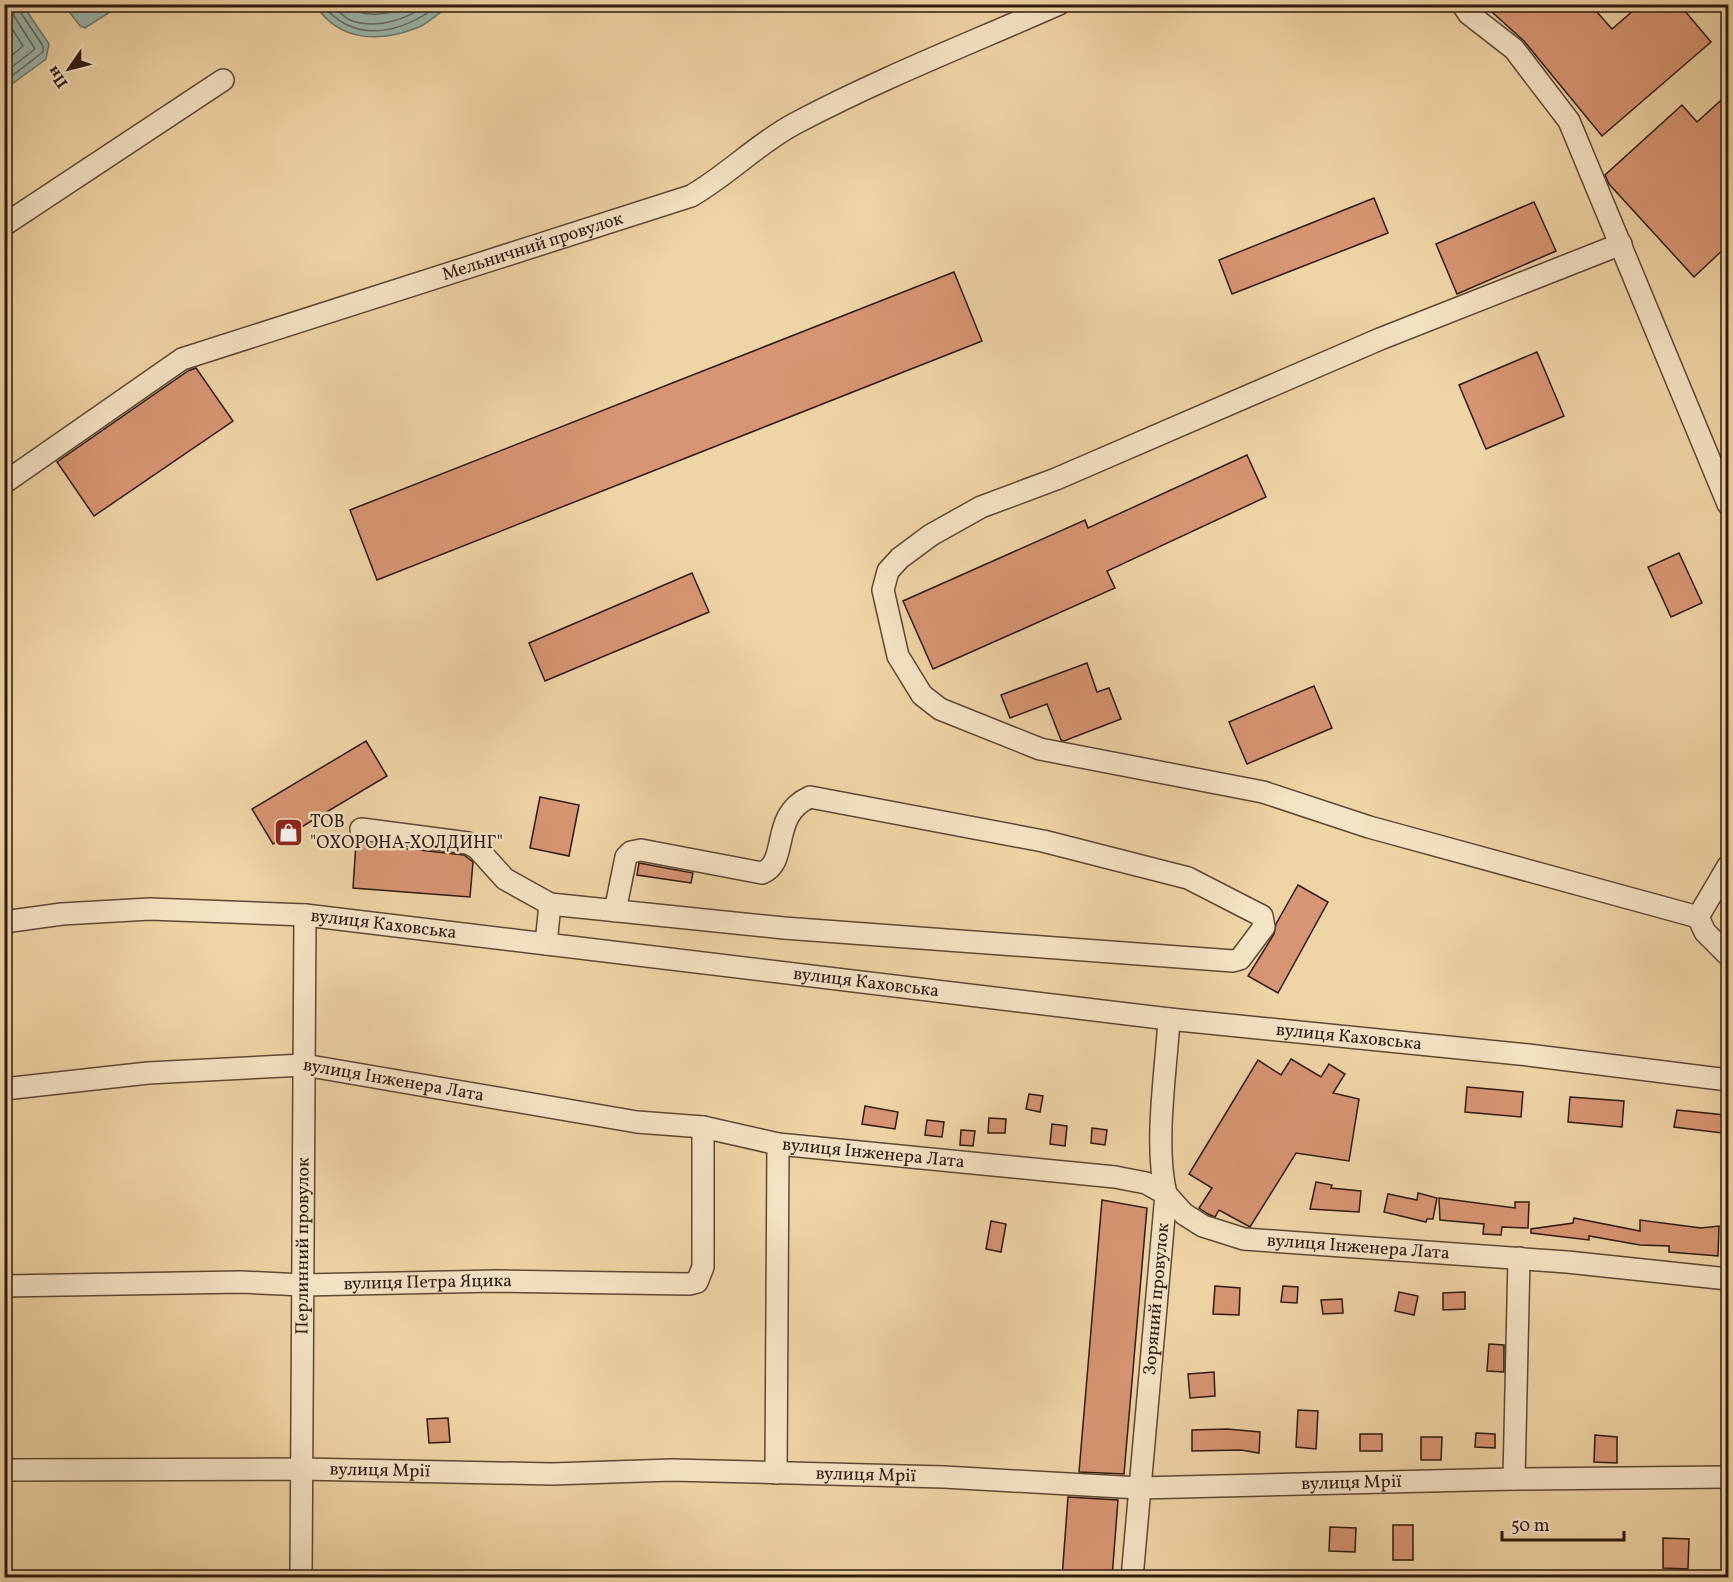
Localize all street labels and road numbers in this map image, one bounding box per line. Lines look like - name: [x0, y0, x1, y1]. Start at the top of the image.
- street label: Мельничний провулок: [439, 206, 627, 287]
- street label: вулиця Каховська: [309, 903, 458, 946]
- street label: вулиця Каховська: [792, 961, 940, 1004]
- street label: вулиця Каховська: [1275, 1017, 1423, 1057]
- street label: вулиця Інженера Лата: [301, 1053, 486, 1108]
- street label: вулиця Інженера Лата: [781, 1132, 966, 1175]
- street label: Перлинний провулок: [290, 1157, 316, 1335]
- street label: Зоряний провулок: [1137, 1221, 1176, 1376]
- street label: вулиця Інженера Лата: [1266, 1228, 1451, 1266]
- street label: вулиця Петра Яцика: [343, 1268, 512, 1297]
- street label: вулиця Мрії: [329, 1457, 431, 1484]
- street label: вулиця Мрії: [815, 1461, 917, 1489]
- street label: вулиця Мрії: [1301, 1469, 1403, 1497]

